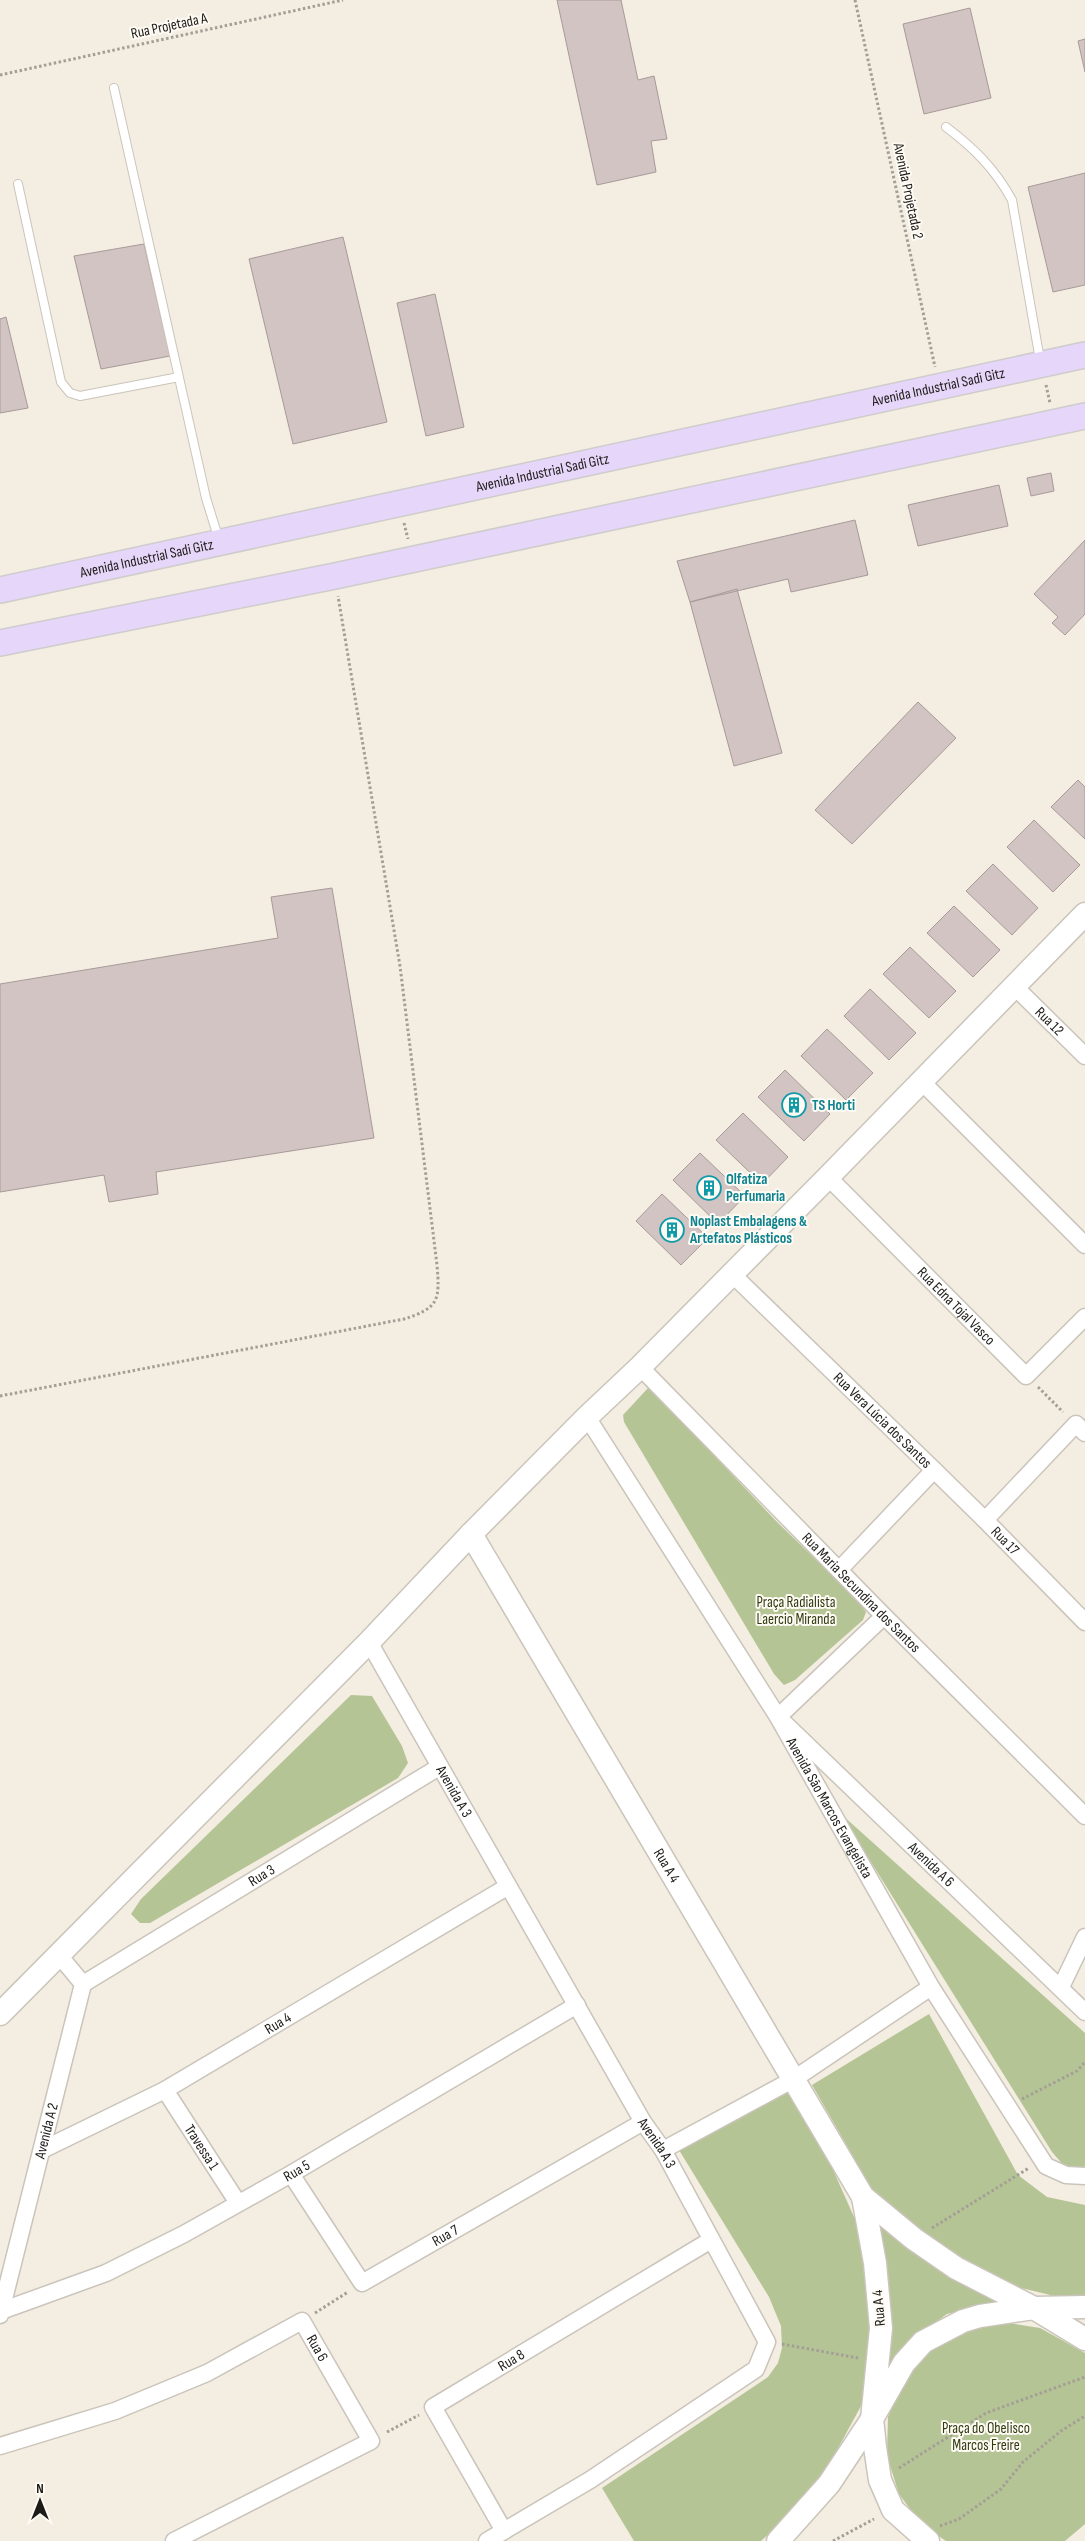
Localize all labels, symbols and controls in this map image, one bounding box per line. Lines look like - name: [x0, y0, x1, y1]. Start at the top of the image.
- street label: Rua Projetada A: [129, 9, 210, 43]
- street label: Avenida Projetada 2: [888, 140, 927, 241]
- street label: Avenida Industrial Sadi Gitz: [869, 363, 1007, 411]
- street label: Avenida Industrial Sadi Gitz: [473, 449, 611, 496]
- street label: Avenida Industrial Sadi Gitz: [77, 534, 216, 582]
- street label: Rua 12: [1031, 1003, 1068, 1039]
- building icon: TS Horti: [781, 1092, 807, 1118]
- place label: TS Horti: [812, 1096, 855, 1115]
- place label: Olfatiza Perfumaria: [726, 1170, 785, 1206]
- building icon: Olfatiza Perfumaria: [696, 1175, 722, 1201]
- place label: Noplast Embalagens & Artefatos Plásticos: [689, 1212, 807, 1248]
- building icon: Noplast Embalagens & Artefatos Plásticos: [659, 1217, 685, 1243]
- street label: Rua Edna Tojal Vasco: [913, 1263, 999, 1349]
- street label: Rua Vera Lúcia dos Santos: [829, 1368, 936, 1472]
- street label: Rua 17: [987, 1522, 1024, 1559]
- street label: Rua Maria Secundina dos Santos: [798, 1528, 925, 1657]
- park label: Praça Radialista Laercio Miranda: [756, 1593, 836, 1629]
- street label: Avenida São Marcos Evangelista: [782, 1733, 877, 1882]
- street label: Avenida A 3: [431, 1761, 477, 1821]
- street label: Avenida A 6: [903, 1837, 958, 1891]
- street label: Rua A 4: [649, 1845, 684, 1886]
- street label: Rua 3: [245, 1860, 278, 1891]
- street label: Rua 4: [261, 2008, 295, 2038]
- street label: Avenida A 2: [30, 2101, 62, 2161]
- street label: Avenida A 3: [633, 2113, 681, 2171]
- street label: Travessa 1: [180, 2121, 224, 2174]
- street label: Rua 5: [280, 2156, 313, 2186]
- street label: Rua 7: [429, 2220, 462, 2250]
- street label: Rua A 4: [868, 2289, 890, 2327]
- street label: Rua 6: [302, 2331, 333, 2365]
- street label: Rua 8: [494, 2345, 528, 2375]
- park label: Praça do Obelisco Marcos Freire: [942, 2419, 1030, 2455]
- north arrow: [15, 2476, 65, 2526]
- text: N: [36, 2480, 44, 2497]

